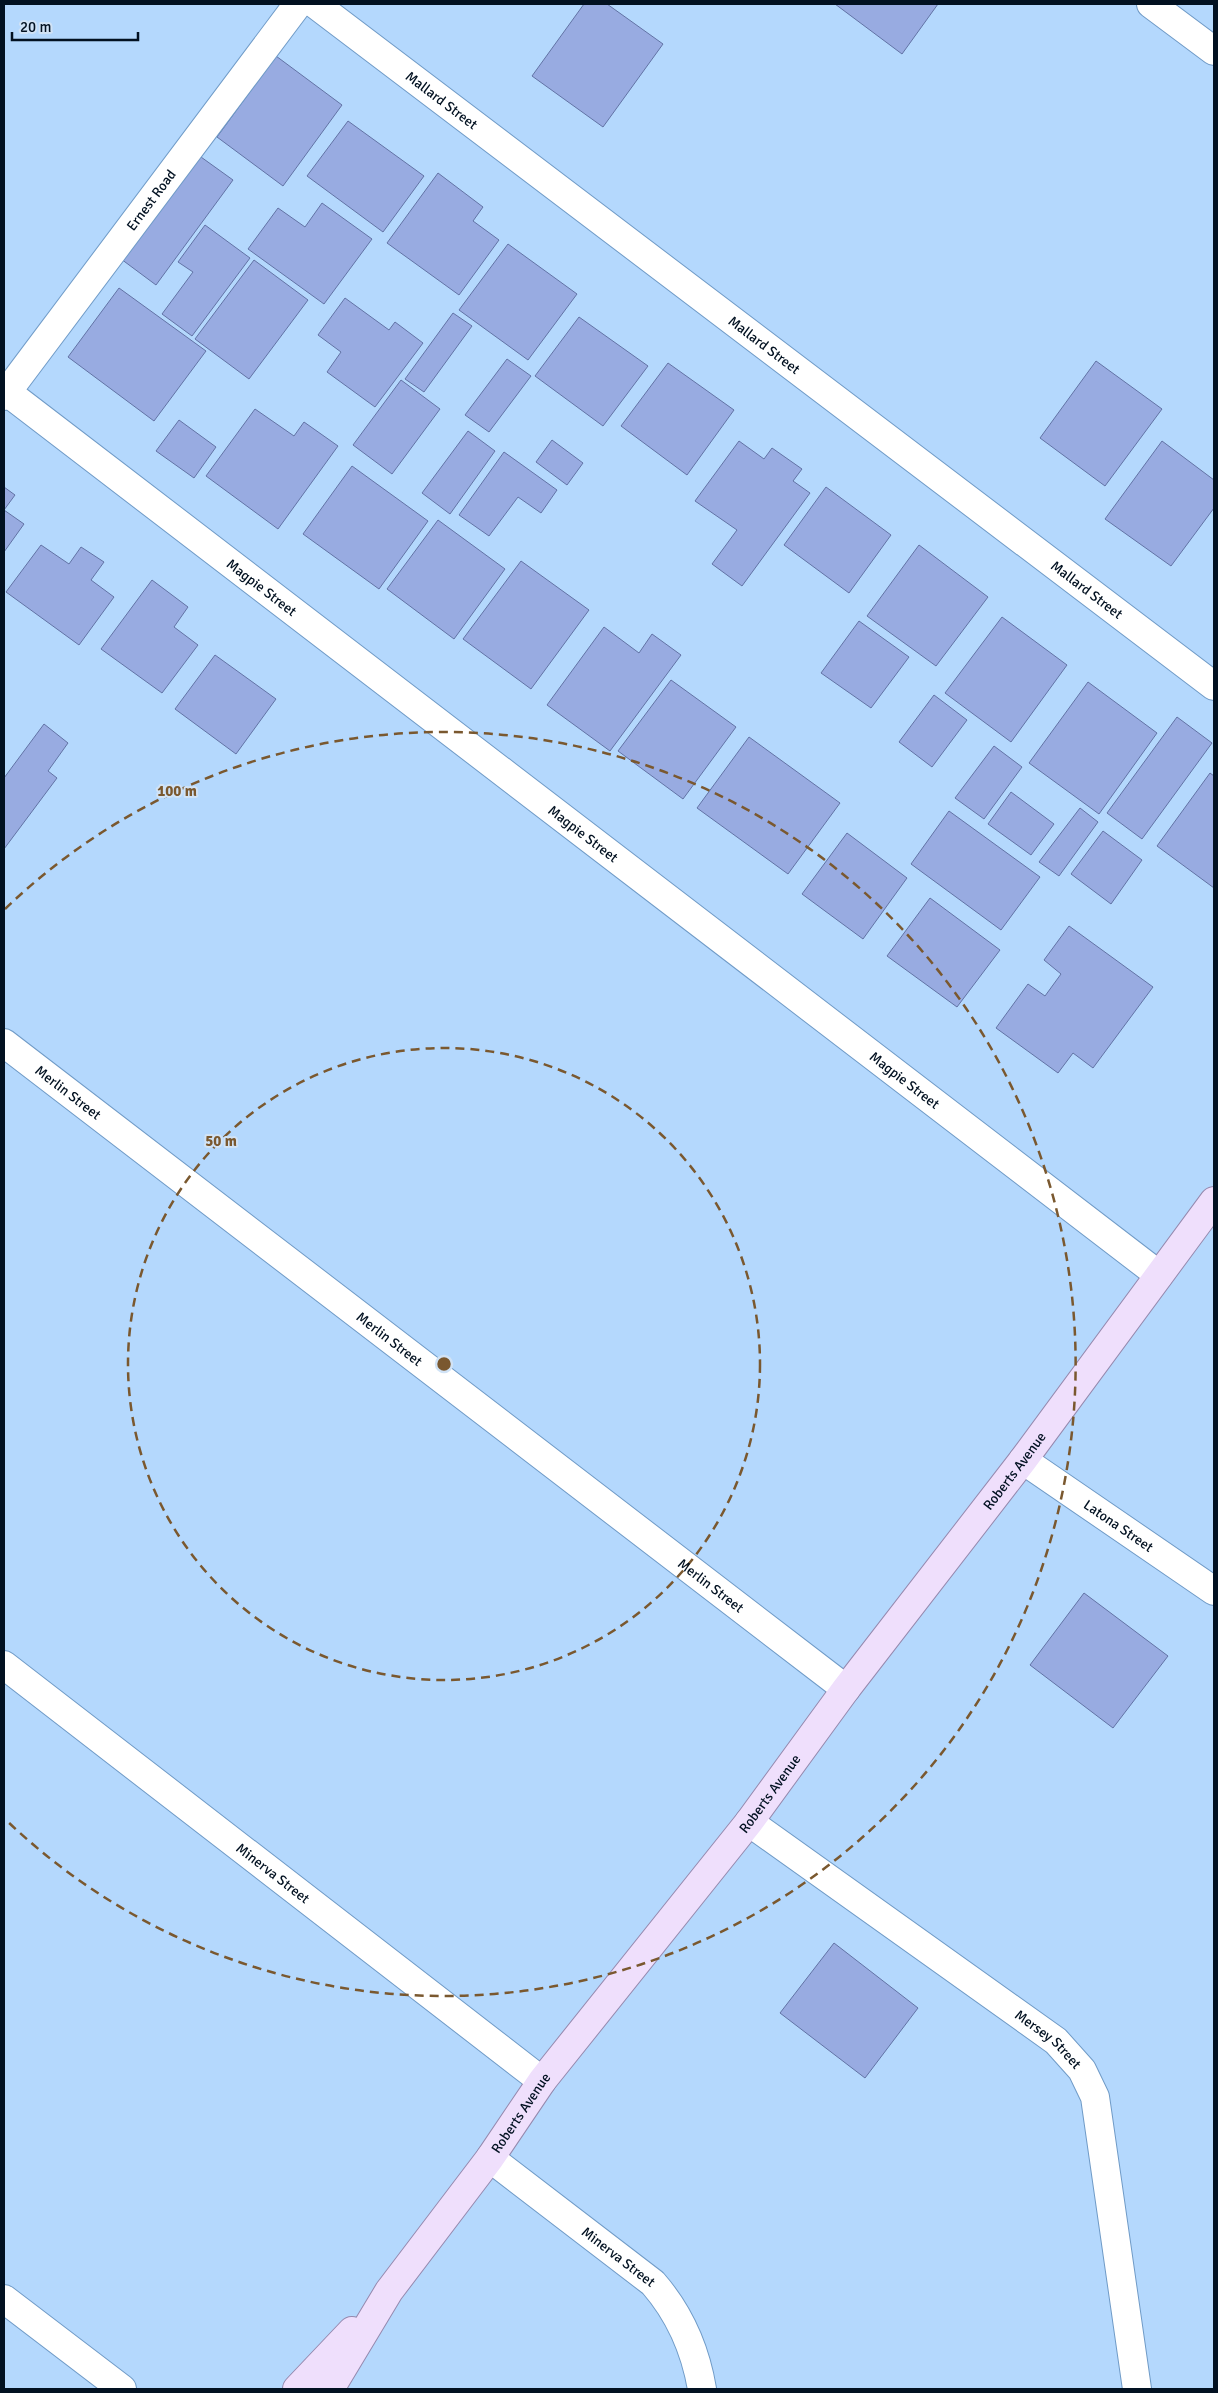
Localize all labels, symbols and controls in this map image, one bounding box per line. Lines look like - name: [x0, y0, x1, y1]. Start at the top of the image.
- scale bar: [12, 10, 139, 42]
- text: 20 m: [20, 18, 51, 36]
- street label: Mallard Street: [402, 68, 481, 133]
- street label: Ernest Road: [123, 166, 180, 234]
- street label: Mallard Street: [725, 313, 803, 378]
- street label: Magpie Street: [223, 555, 300, 620]
- street label: Mallard Street: [1047, 557, 1126, 623]
- text: 100 m: [157, 782, 197, 800]
- street label: Magpie Street: [545, 802, 621, 866]
- street label: Magpie Street: [866, 1048, 943, 1113]
- street label: Merlin Street: [32, 1062, 104, 1123]
- text: 50 m: [205, 1132, 237, 1150]
- street label: Merlin Street: [353, 1309, 426, 1370]
- centre of rings: [435, 1355, 453, 1373]
- street label: Roberts Avenue: [980, 1429, 1050, 1513]
- street label: Latona Street: [1080, 1496, 1156, 1556]
- street label: Merlin Street: [674, 1555, 747, 1616]
- street label: Roberts Avenue: [736, 1751, 804, 1837]
- street label: Minerva Street: [232, 1840, 313, 1907]
- street label: Mersey Street: [1011, 2006, 1085, 2073]
- street label: Roberts Avenue: [488, 2069, 554, 2156]
- street label: Minerva Street: [578, 2223, 659, 2291]

